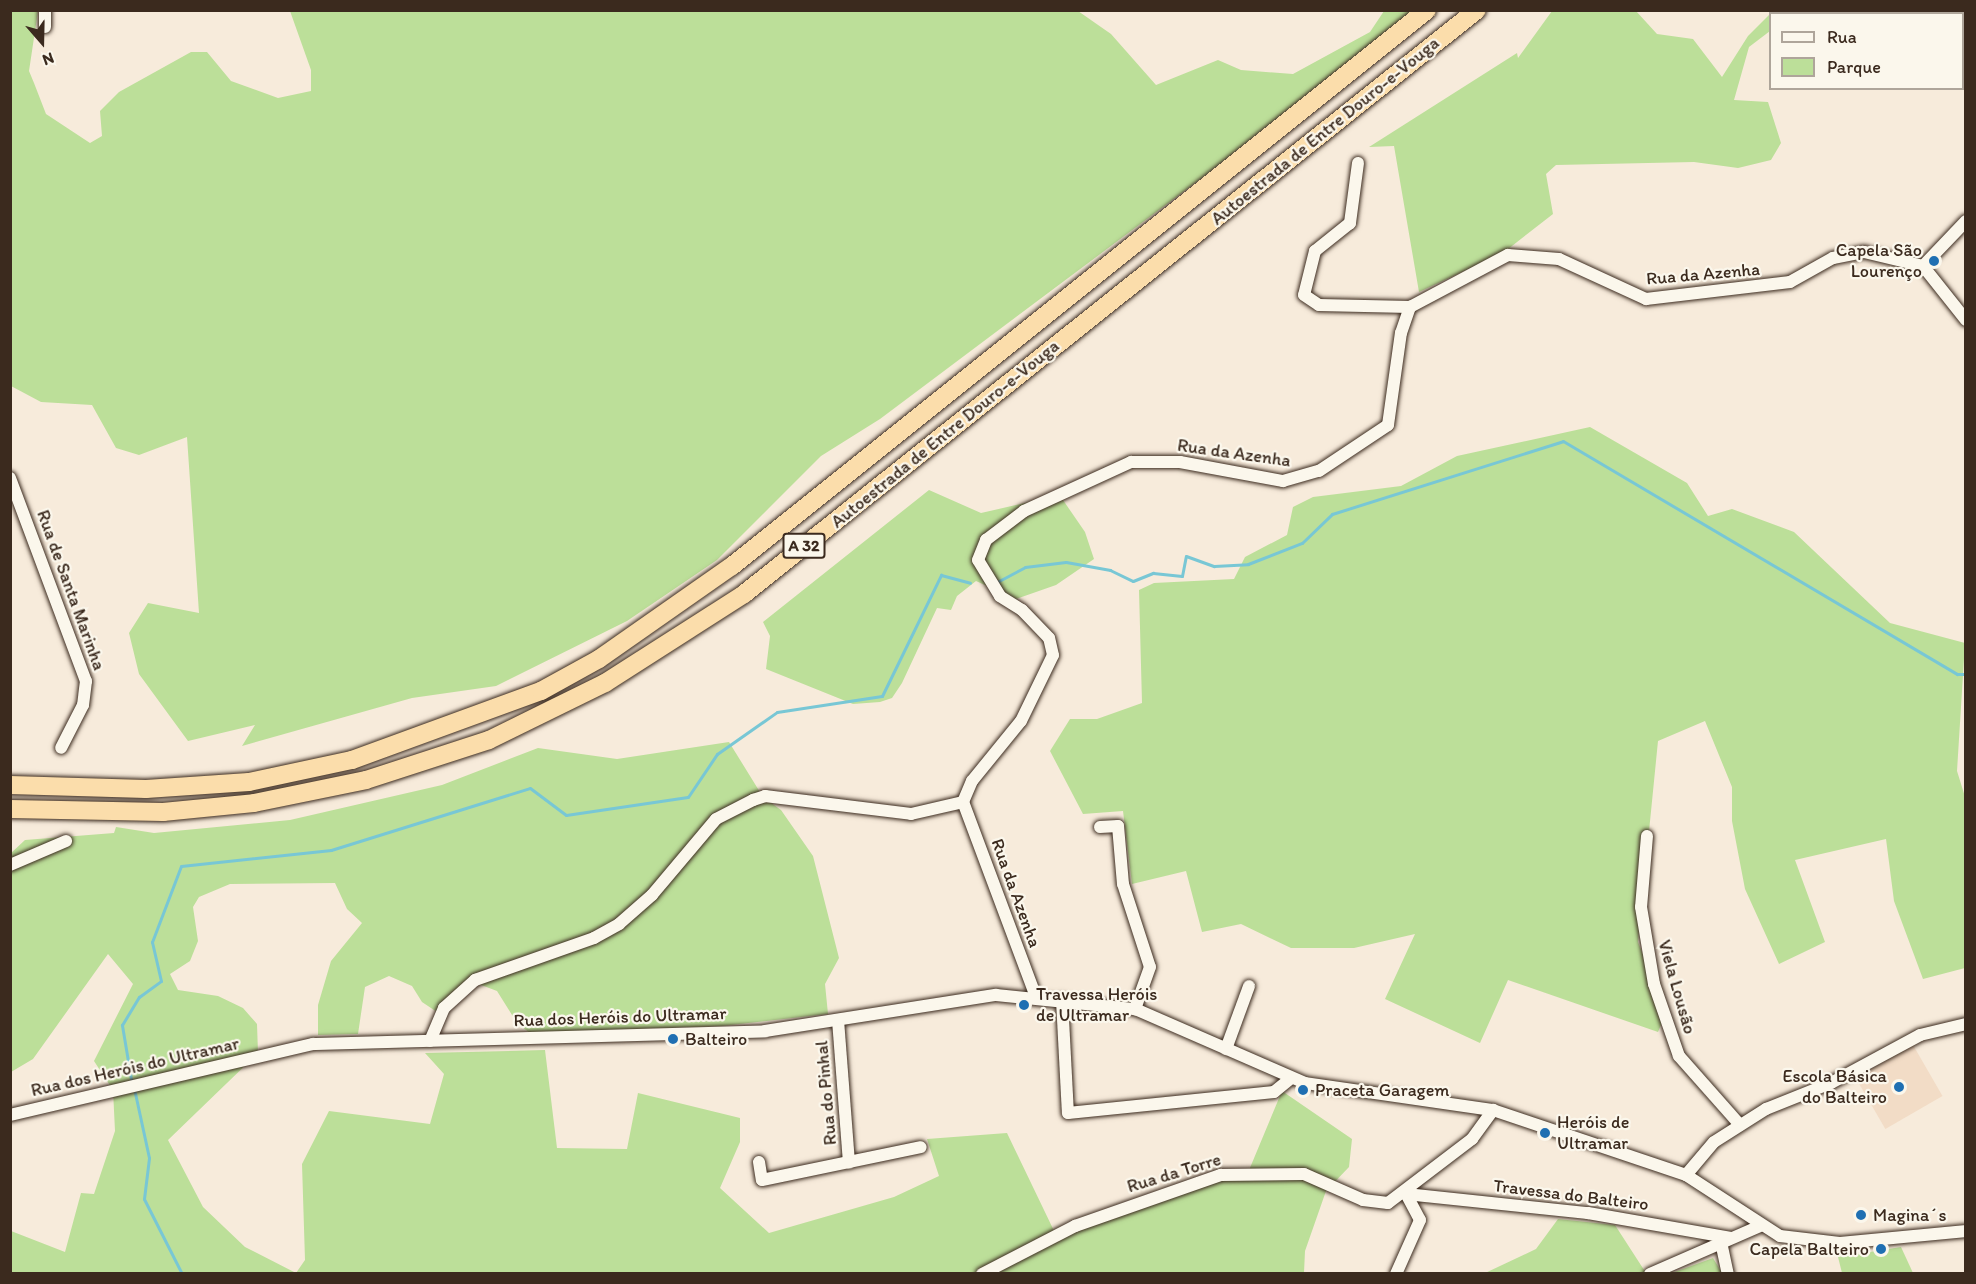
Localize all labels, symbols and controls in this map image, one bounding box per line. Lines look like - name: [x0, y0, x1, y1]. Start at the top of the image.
- north arrow: [12, 12, 72, 72]
- legend: [1769, 12, 1964, 90]
- text: Rua: [1827, 26, 1857, 48]
- street label: Autoestrada de Entre Douro-e-Vouga: [1207, 32, 1443, 230]
- text: N: [40, 49, 57, 70]
- text: Parque: [1827, 56, 1881, 78]
- place label: Capela São Lourenço: [1836, 240, 1922, 282]
- marker: Capela São Lourenço: [1927, 254, 1941, 268]
- street label: Rua da Azenha: [1645, 258, 1761, 290]
- street label: Autoestrada de Entre Douro-e-Vouga: [827, 335, 1063, 533]
- street label: Rua da Azenha: [1176, 434, 1292, 472]
- street label: Rua de Santa Marinha: [32, 507, 110, 673]
- road number: A 32: [782, 533, 826, 559]
- street label: Rua da Azenha: [986, 836, 1046, 950]
- street label: Viela Lousão: [1653, 937, 1701, 1037]
- place label: Travessa Heróis de Ultramar: [1036, 984, 1158, 1026]
- marker: Travessa Heróis de Ultramar: [1017, 998, 1031, 1012]
- street label: Rua dos Heróis do Ultramar: [513, 1002, 727, 1032]
- place label: Balteiro: [685, 1028, 747, 1050]
- street label: Rua dos Heróis do Ultramar: [29, 1032, 241, 1102]
- marker: Balteiro: [666, 1032, 680, 1046]
- street label: Rua do Pinhal: [811, 1040, 841, 1146]
- place label: Escola Básica do Balteiro: [1783, 1066, 1887, 1108]
- place label: Praceta Garagem: [1315, 1079, 1449, 1101]
- marker: Escola Básica do Balteiro: [1892, 1080, 1906, 1094]
- marker: Praceta Garagem: [1296, 1083, 1310, 1097]
- place label: Heróis de Ultramar: [1557, 1112, 1630, 1154]
- marker: Heróis de Ultramar: [1538, 1126, 1552, 1140]
- street label: Rua da Torre: [1124, 1148, 1224, 1198]
- street label: Travessa do Balteiro: [1492, 1175, 1650, 1215]
- place label: Magina´s: [1873, 1204, 1947, 1226]
- marker: Magina´s: [1854, 1208, 1868, 1222]
- place label: Capela Balteiro: [1749, 1238, 1869, 1260]
- marker: Capela Balteiro: [1874, 1242, 1888, 1256]

